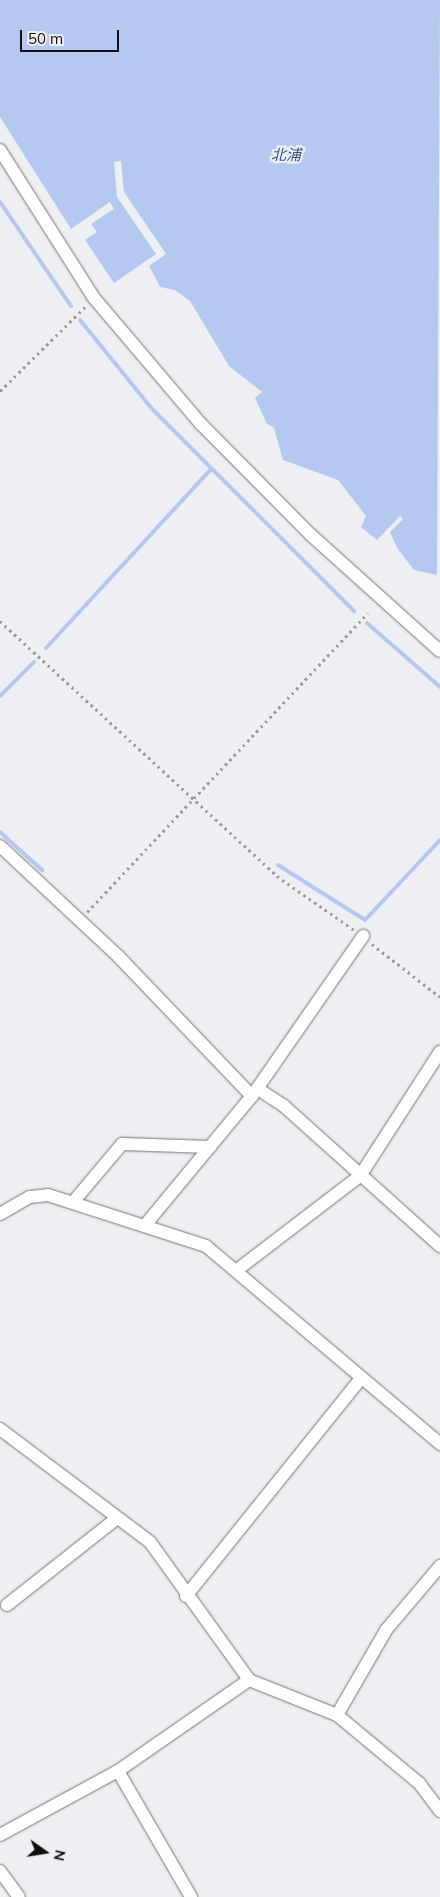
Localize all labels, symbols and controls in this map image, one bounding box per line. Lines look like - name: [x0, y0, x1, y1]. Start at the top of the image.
- scale bar: [22, 20, 121, 52]
- text: 50 m: [28, 29, 63, 48]
- water label: 北浦: [271, 146, 301, 164]
- north arrow: [20, 1827, 70, 1877]
- text: N: [50, 1848, 70, 1863]

